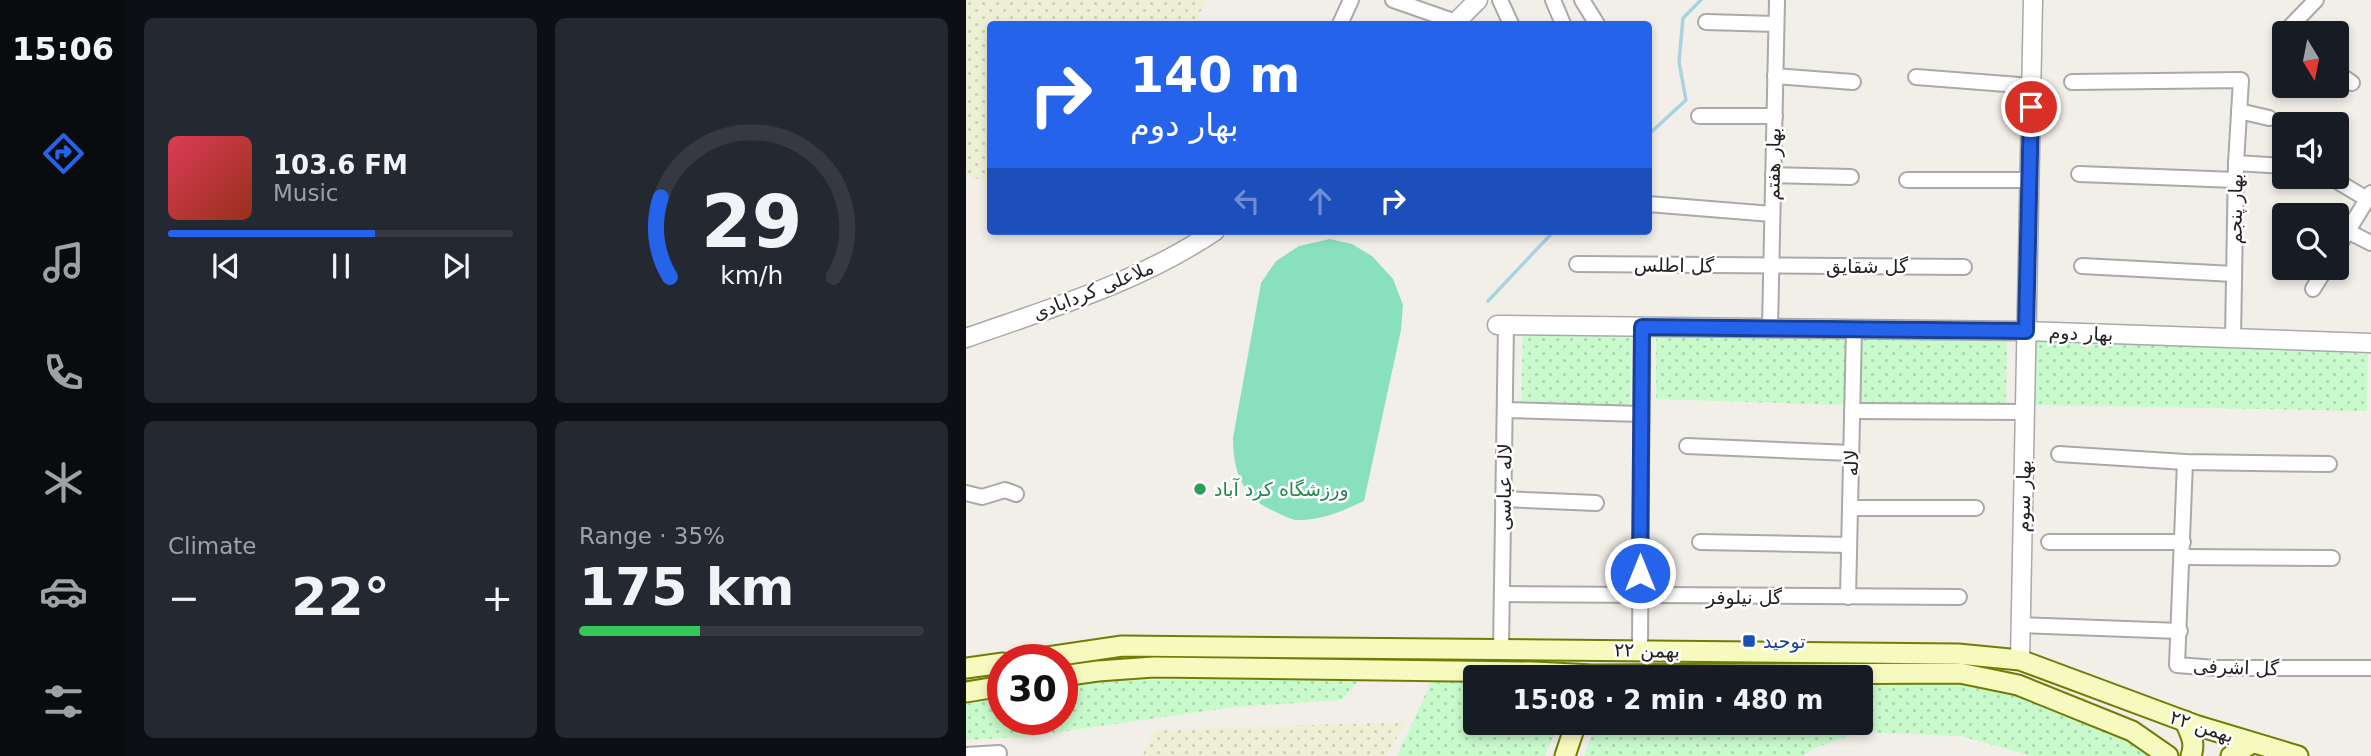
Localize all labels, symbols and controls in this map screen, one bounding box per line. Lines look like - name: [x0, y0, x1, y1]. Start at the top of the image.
- north arrow: [2272, 21, 2348, 98]
- map controls: [2272, 21, 2349, 280]
- text: 15:06: [12, 30, 114, 68]
- text: 140 m: [1130, 47, 1300, 104]
- icon: right: [1015, 49, 1106, 140]
- pin: [2001, 77, 2061, 137]
- icon: arrive: [2012, 88, 2050, 126]
- text: بهار دوم: [1130, 106, 1239, 144]
- button: sound: [2272, 112, 2349, 189]
- street label: بهار هفتم: [1761, 127, 1786, 201]
- icon: directions: [39, 129, 88, 178]
- text: 103.6 FM: [273, 150, 408, 180]
- street label: بهار پنجم: [2223, 173, 2248, 245]
- text: 29: [701, 179, 802, 264]
- text: Music: [273, 180, 338, 206]
- icon: left: [1228, 182, 1266, 220]
- icon: ahead: [1301, 182, 1339, 220]
- icon: right: [1374, 182, 1412, 220]
- button: search: [2272, 203, 2349, 280]
- icon: music: [39, 238, 88, 287]
- icon: previous: [207, 247, 245, 285]
- icon: pause: [322, 247, 360, 285]
- icon: next: [437, 247, 475, 285]
- street label: گل اطلس: [1634, 253, 1715, 278]
- street label: گل شقایق: [1826, 255, 1909, 278]
- street label: ملاعلی کردابادی: [1029, 256, 1157, 325]
- text: km/h: [720, 261, 783, 290]
- street label: بهار دوم: [2048, 321, 2114, 346]
- icon: phone: [39, 348, 88, 397]
- street label: لاله عباسی: [1492, 443, 1516, 531]
- street label: لاله: [1840, 449, 1862, 477]
- icon: climate: [39, 458, 88, 507]
- street label: بهار سوم: [2011, 460, 2036, 532]
- place label: ورزشگاه کرد آباد: [1214, 477, 1349, 501]
- marker: ورزشگاه کرد آباد: [1192, 481, 1208, 497]
- text: Range · 35%: [579, 523, 725, 549]
- text: Climate: [168, 533, 257, 559]
- position arrow: [1603, 536, 1677, 610]
- text: 175 km: [579, 557, 794, 617]
- icon: car: [39, 567, 88, 616]
- text: 22°: [291, 567, 390, 627]
- text: −: [168, 576, 200, 620]
- text: +: [481, 576, 513, 620]
- street label: گل نیلوفر: [1705, 586, 1783, 609]
- place label: توحید: [1763, 630, 1806, 653]
- marker: توحید: [1741, 633, 1757, 649]
- street label: ۲۲ بهمن: [1614, 638, 1680, 663]
- speed limit sign: 30: [987, 644, 1078, 735]
- street label: گل اشرفی: [2193, 655, 2280, 681]
- icon: filters: [39, 677, 88, 726]
- text: 15:08 · 2 min · 480 m: [1513, 685, 1823, 715]
- street label: ۲۲ بهمن: [2167, 705, 2237, 748]

